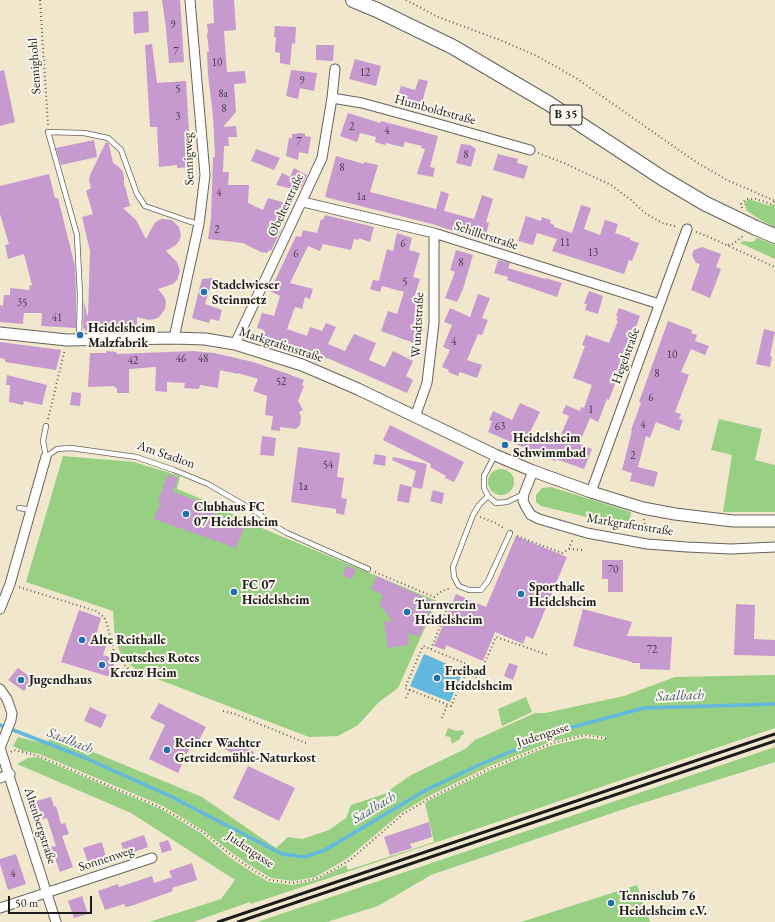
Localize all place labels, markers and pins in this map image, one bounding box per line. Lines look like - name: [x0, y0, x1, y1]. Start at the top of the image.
- place label: Stadelwieser Steinmetz: [212, 277, 279, 308]
- marker: Stadelwieser Steinmetz: [199, 287, 209, 297]
- place label: Heidelsheim Malzfabrik: [88, 320, 155, 351]
- marker: Heidelsheim Malzfabrik: [75, 330, 85, 340]
- place label: Heidelsheim Schwimmbad: [513, 430, 586, 461]
- marker: Heidelsheim Schwimmbad: [500, 440, 510, 450]
- place label: Clubhaus FC 07 Heidelsheim: [194, 499, 278, 530]
- marker: Clubhaus FC 07 Heidelsheim: [181, 509, 191, 519]
- place label: FC 07 Heidelsheim: [242, 577, 309, 608]
- place label: Sporthalle Heidelsheim: [529, 579, 596, 610]
- marker: FC 07 Heidelsheim: [229, 587, 239, 597]
- marker: Sporthalle Heidelsheim: [516, 589, 526, 599]
- place label: Turnverein Heidelsheim: [415, 597, 482, 628]
- marker: Turnverein Heidelsheim: [402, 607, 412, 617]
- place label: Alte Reithalle: [90, 632, 166, 648]
- marker: Alte Reithalle: [77, 635, 87, 645]
- place label: Deutsches Rotes Kreuz Heim: [110, 650, 199, 681]
- marker: Deutsches Rotes Kreuz Heim: [97, 660, 107, 670]
- place label: Freibad Heidelsheim: [445, 663, 512, 694]
- place label: Jugendhaus: [29, 672, 92, 688]
- marker: Freibad Heidelsheim: [432, 673, 442, 683]
- marker: Jugendhaus: [16, 675, 26, 685]
- place label: Reiner Wachter Getreidemühle-Naturkost: [175, 735, 316, 766]
- marker: Reiner Wachter Getreidemühle-Naturkost: [162, 745, 172, 755]
- place label: Tennisclub 76 Heidelsheim e.V.: [619, 888, 707, 919]
- marker: Tennisclub 76 Heidelsheim e.V.: [606, 898, 616, 908]

